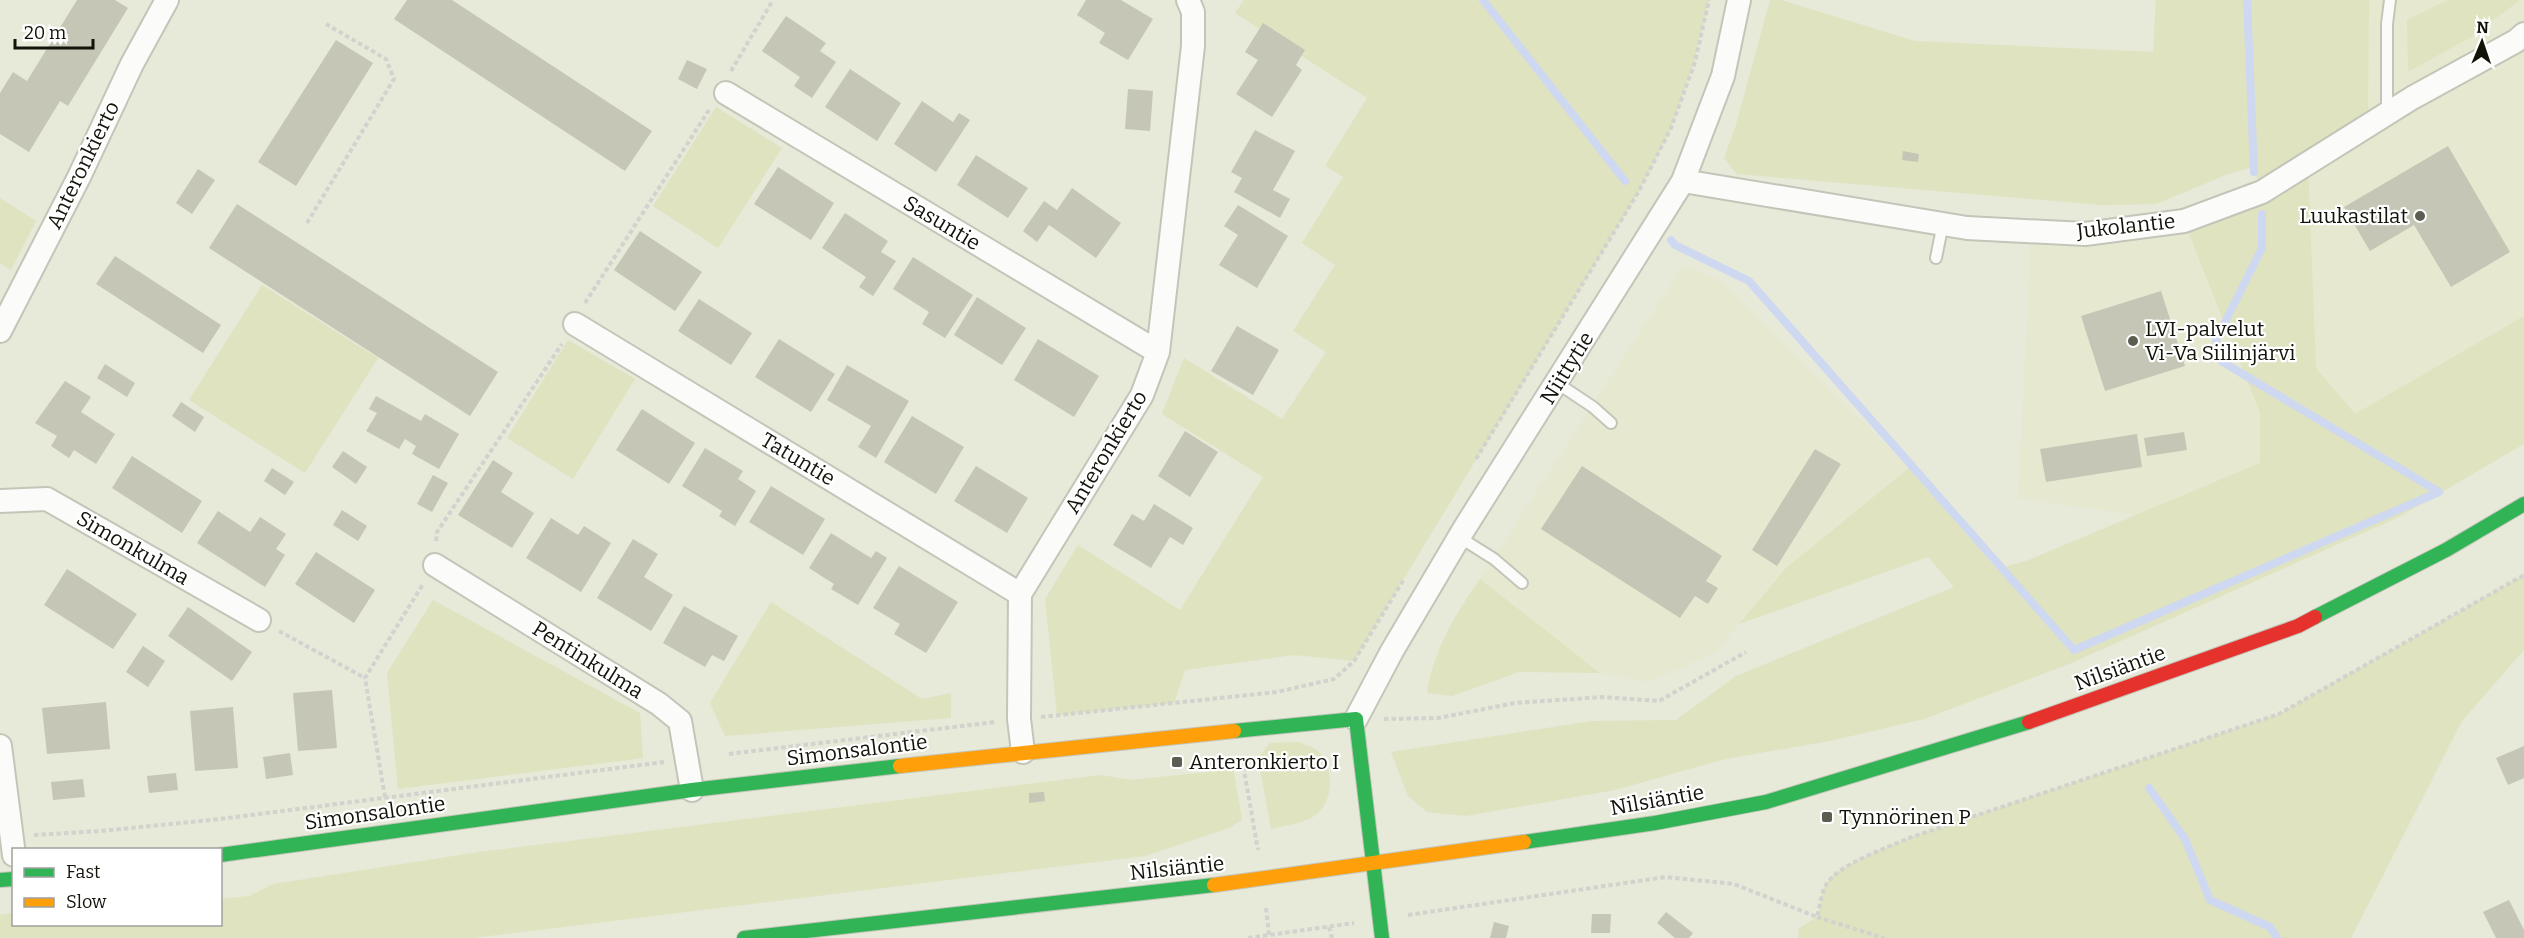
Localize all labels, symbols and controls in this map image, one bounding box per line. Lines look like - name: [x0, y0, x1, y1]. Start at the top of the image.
- scale bar: [15, 12, 93, 50]
- north arrow: [2452, 12, 2512, 72]
- text: N: [2476, 18, 2489, 37]
- text: 20 m: [24, 22, 66, 44]
- street label: Anteronkierto: [41, 97, 125, 233]
- street label: Sasuntie: [899, 190, 985, 256]
- place label: Luukastilat: [2299, 203, 2408, 229]
- street label: Jukolantie: [2074, 208, 2177, 244]
- marker: Luukastilat: [2413, 209, 2427, 223]
- place label: LVI-palvelut Vi-Va Siilinjärvi: [2145, 316, 2295, 366]
- street label: Niittytie: [1535, 327, 1599, 409]
- marker: LVI-palvelut Vi-Va Siilinjärvi: [2126, 334, 2140, 348]
- street label: Anteronkierto: [1059, 386, 1153, 518]
- street label: Tatuntie: [756, 427, 840, 491]
- street label: Simonkulma: [72, 505, 194, 591]
- street label: Pentinkulma: [528, 616, 649, 705]
- street label: Nilsiäntie: [2071, 640, 2169, 696]
- street label: Simonsalontie: [785, 728, 929, 772]
- place label: Anteronkierto I: [1189, 749, 1339, 775]
- marker: Anteronkierto I: [1170, 755, 1184, 769]
- street label: Nilsiäntie: [1608, 779, 1706, 821]
- street label: Simonsalontie: [303, 790, 447, 836]
- place label: Tynnörinen P: [1839, 804, 1971, 830]
- marker: Tynnörinen P: [1820, 810, 1834, 824]
- legend: [12, 848, 222, 926]
- street label: Nilsiäntie: [1128, 850, 1226, 886]
- text: Fast: [66, 861, 101, 883]
- text: Slow: [66, 891, 107, 913]

